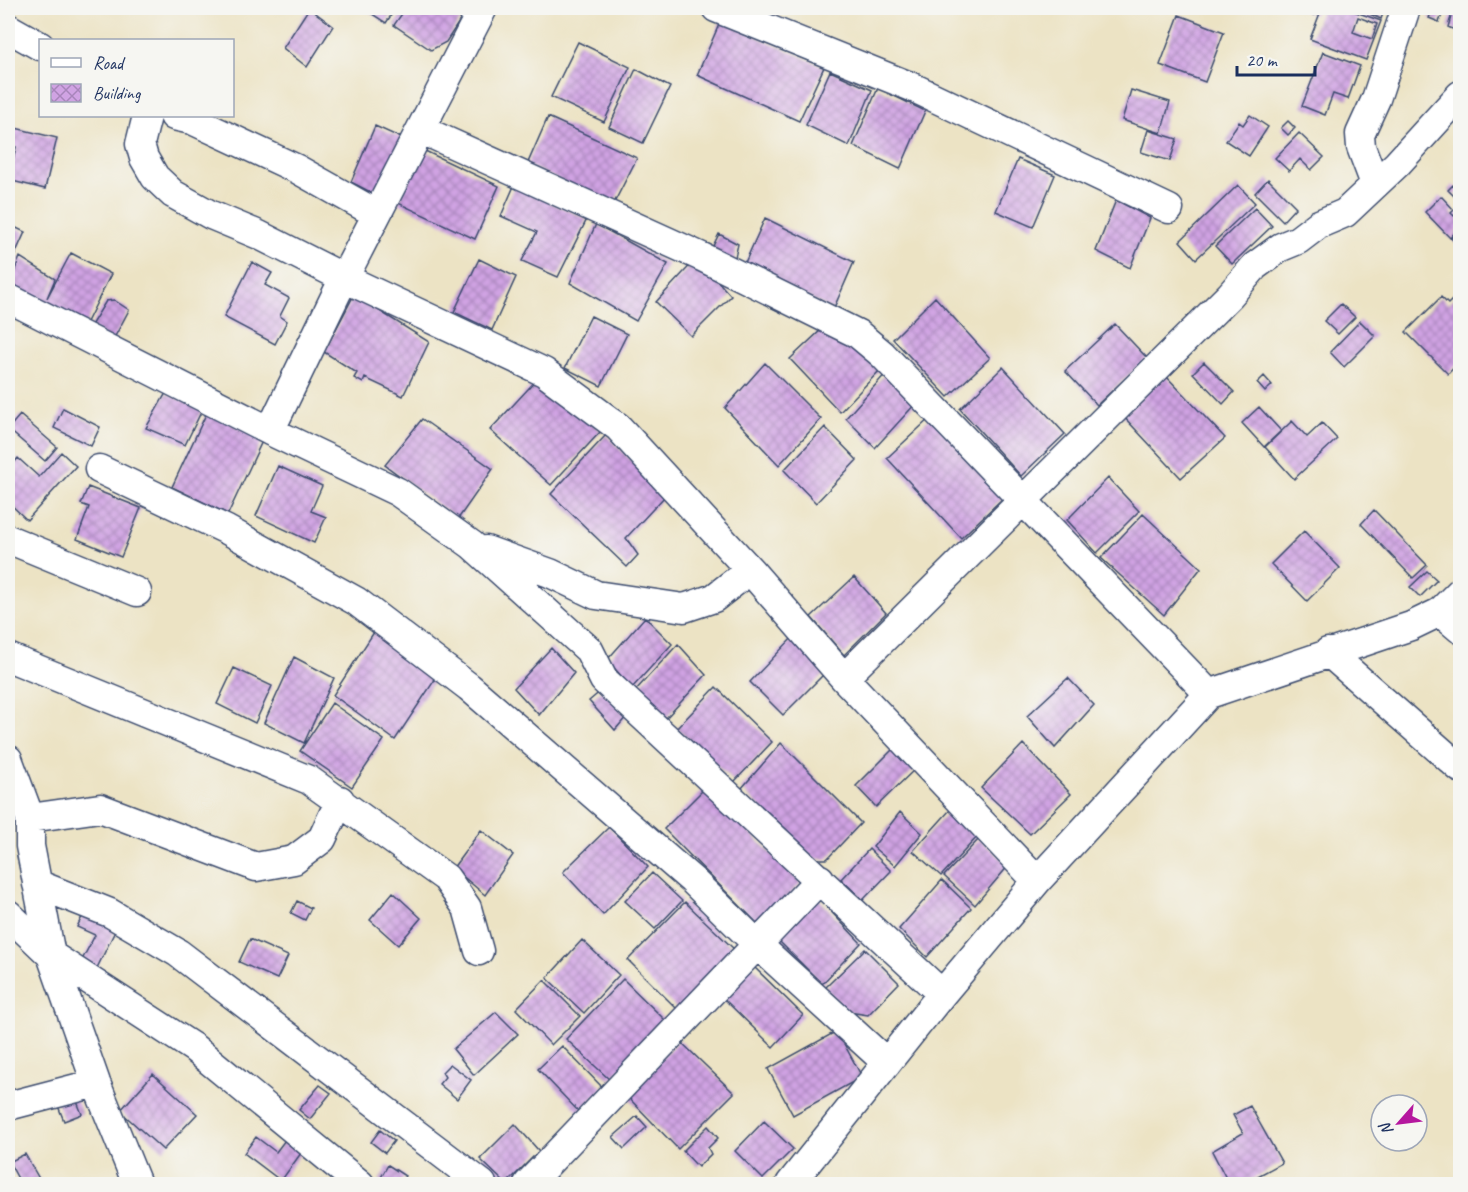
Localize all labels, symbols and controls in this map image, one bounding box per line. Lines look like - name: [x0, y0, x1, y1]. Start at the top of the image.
- legend: [39, 39, 234, 117]
- scale bar: [1237, 39, 1315, 77]
- text: 20 m: [1246, 49, 1279, 71]
- text: Road: [93, 52, 126, 74]
- text: Building: [93, 82, 142, 104]
- north arrow: [1369, 1093, 1429, 1153]
- text: N: [1374, 1118, 1398, 1139]

